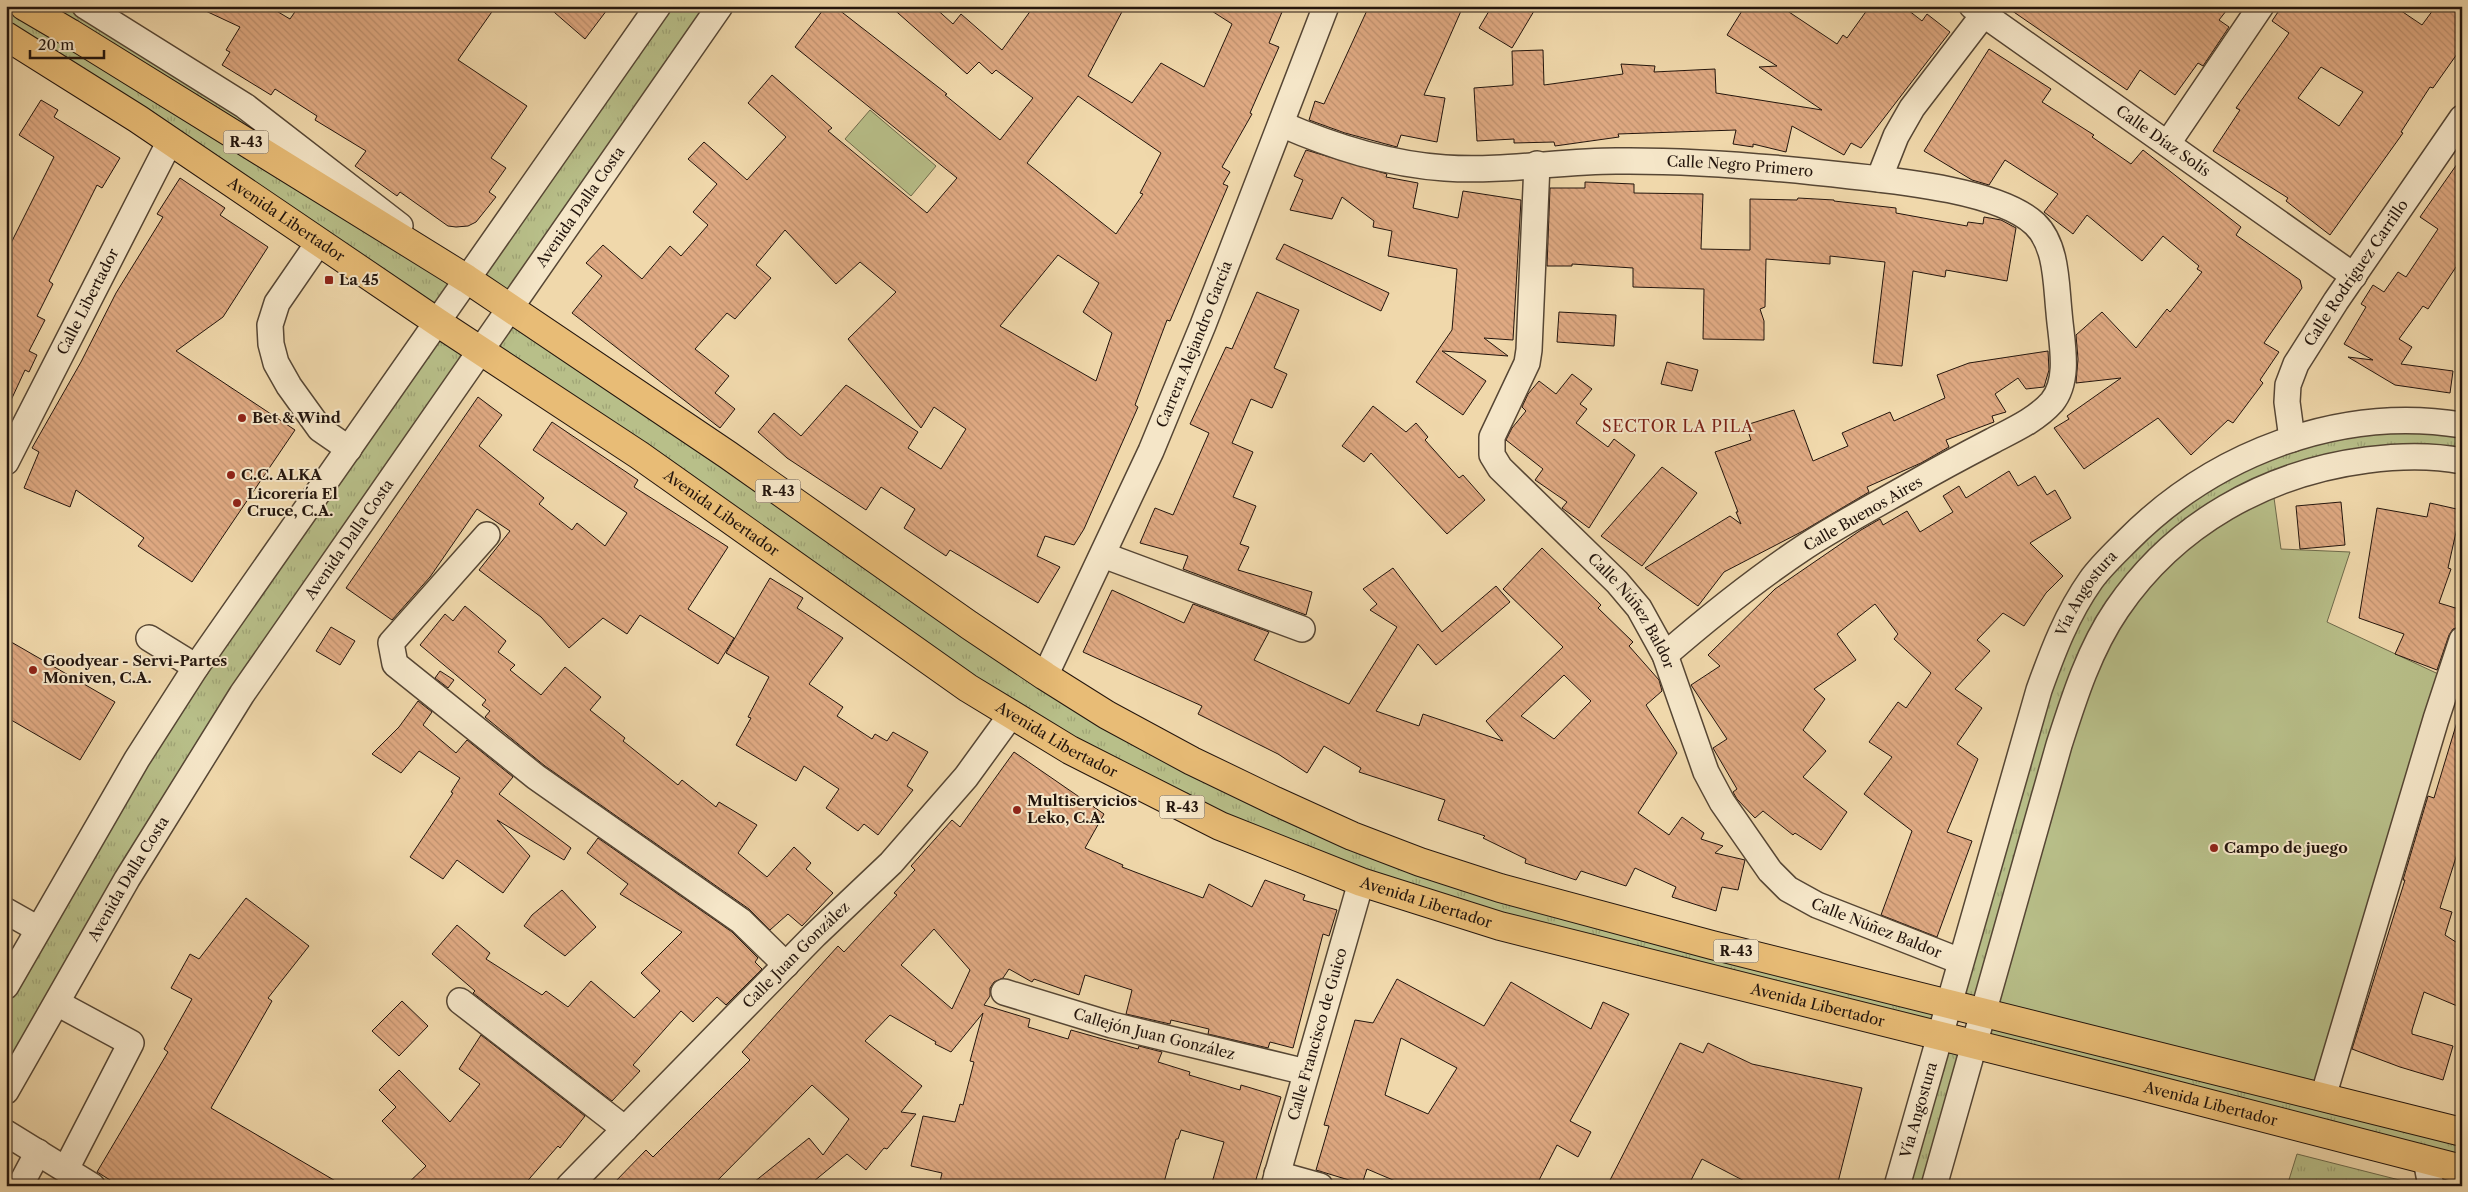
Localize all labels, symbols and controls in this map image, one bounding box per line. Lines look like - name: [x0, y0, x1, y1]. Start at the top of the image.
- scale bar: [30, 28, 104, 60]
- text: 20 m: [38, 35, 74, 54]
- street label: Calle Díaz Solís: [2113, 101, 2214, 180]
- road number: R-43: [224, 130, 268, 154]
- street label: Avenida Dalla Costa: [531, 143, 628, 271]
- street label: Calle Negro Primero: [1666, 151, 1814, 181]
- street label: Avenida Libertador: [223, 172, 349, 266]
- street label: Calle Rodríguez Carrillo: [2300, 196, 2412, 350]
- street label: Calle Libertador: [52, 244, 123, 358]
- street label: Carrera Alejandro García: [1152, 258, 1236, 430]
- place label: La 45: [339, 270, 379, 289]
- marker: La 45: [323, 274, 335, 286]
- place label: Bet & Wind: [252, 408, 341, 427]
- marker: Bet & Wind: [236, 412, 248, 424]
- district label: SECTOR LA PILA: [1602, 416, 1754, 436]
- place label: C.C. ALKA: [241, 465, 322, 484]
- street label: Avenida Libertador: [659, 465, 784, 561]
- marker: C.C. ALKA: [225, 469, 237, 481]
- street label: Calle Buenos Aires: [1800, 472, 1926, 555]
- street label: Avenida Dalla Costa: [300, 475, 397, 604]
- road number: R-43: [756, 480, 800, 502]
- place label: Licorería El Cruce, C.A.: [247, 484, 338, 520]
- marker: Licorería El Cruce, C.A.: [231, 497, 243, 509]
- street label: Vía Angostura: [2051, 546, 2121, 640]
- street label: Calle Núñez Baldor: [1584, 549, 1679, 672]
- place label: Goodyear - Servi-Partes Moniven, C.A.: [43, 651, 227, 687]
- marker: Goodyear - Servi-Partes Moniven, C.A.: [27, 664, 39, 676]
- street label: Avenida Libertador: [992, 697, 1121, 782]
- place label: Multiservicios Leko, C.A.: [1027, 791, 1137, 827]
- road number: R-43: [1160, 796, 1204, 819]
- marker: Multiservicios Leko, C.A.: [1011, 804, 1023, 816]
- street label: Avenida Dalla Costa: [83, 812, 173, 945]
- place label: Campo de juego: [2224, 838, 2348, 857]
- marker: Campo de juego: [2208, 842, 2220, 854]
- street label: Avenida Libertador: [1357, 872, 1495, 932]
- street label: Calle Núñez Baldor: [1809, 894, 1945, 962]
- street label: Calle Juan González: [738, 897, 854, 1012]
- road number: R-43: [1714, 939, 1758, 962]
- street label: Calle Francisco de Guico: [1283, 945, 1351, 1122]
- street label: Avenida Libertador: [1748, 979, 1888, 1031]
- street label: Callejón Juan González: [1071, 1004, 1237, 1064]
- street label: Vía Angostura: [1895, 1060, 1941, 1161]
- street label: Avenida Libertador: [2141, 1077, 2280, 1130]

